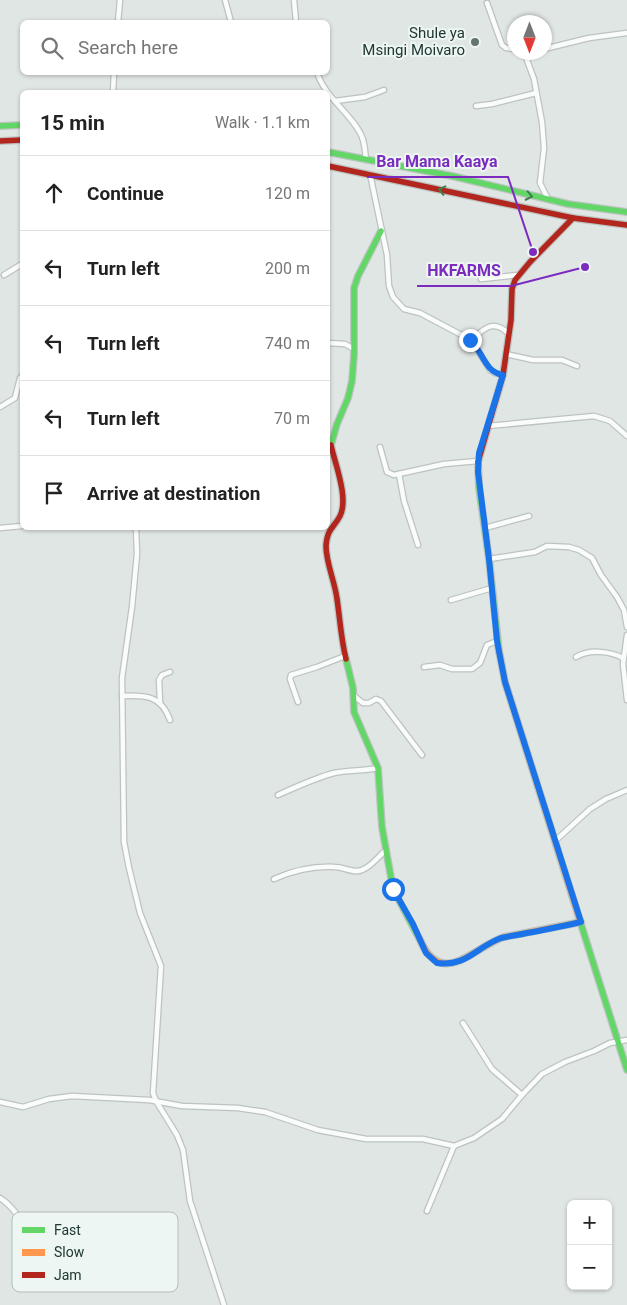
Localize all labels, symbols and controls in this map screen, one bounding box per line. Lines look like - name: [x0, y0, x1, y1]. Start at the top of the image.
- north arrow: [507, 15, 552, 60]
- search box: [20, 20, 330, 75]
- place label: Shule ya Msingi Moivaro: [362, 24, 465, 59]
- icon: search: [38, 34, 66, 62]
- text: Search here: [78, 36, 178, 59]
- marker: Shule ya Msingi Moivaro: [469, 36, 481, 48]
- text: 15 min: [40, 111, 105, 135]
- text: Walk · 1.1 km: [215, 113, 310, 132]
- callout: Bar Mama Kaaya: [367, 146, 508, 177]
- text: Bar Mama Kaaya: [376, 152, 498, 171]
- icon: ahead: [40, 179, 68, 207]
- text: Continue: [87, 182, 164, 205]
- text: 120 m: [265, 184, 310, 203]
- one-way arrow: [437, 185, 446, 196]
- one-way arrow: [524, 190, 533, 201]
- icon: left: [40, 254, 68, 282]
- callout: HKFARMS: [417, 255, 511, 286]
- text: Turn left: [87, 257, 160, 280]
- text: 200 m: [265, 259, 310, 278]
- text: HKFARMS: [427, 261, 501, 280]
- icon: left: [40, 329, 68, 357]
- route end: [459, 329, 482, 352]
- text: Turn left: [87, 332, 160, 355]
- text: 740 m: [265, 334, 310, 353]
- icon: left: [40, 404, 68, 432]
- text: Turn left: [87, 407, 160, 430]
- text: 70 m: [274, 409, 310, 428]
- icon: arrive: [40, 479, 68, 507]
- text: Arrive at destination: [87, 482, 260, 505]
- route start: [382, 878, 405, 901]
- map controls: [567, 1200, 612, 1290]
- button: +: [567, 1200, 612, 1245]
- legend: [12, 1212, 178, 1292]
- text: Fast: [54, 1222, 81, 1238]
- text: Slow: [54, 1244, 85, 1260]
- button: −: [567, 1245, 612, 1290]
- text: Jam: [54, 1267, 82, 1283]

